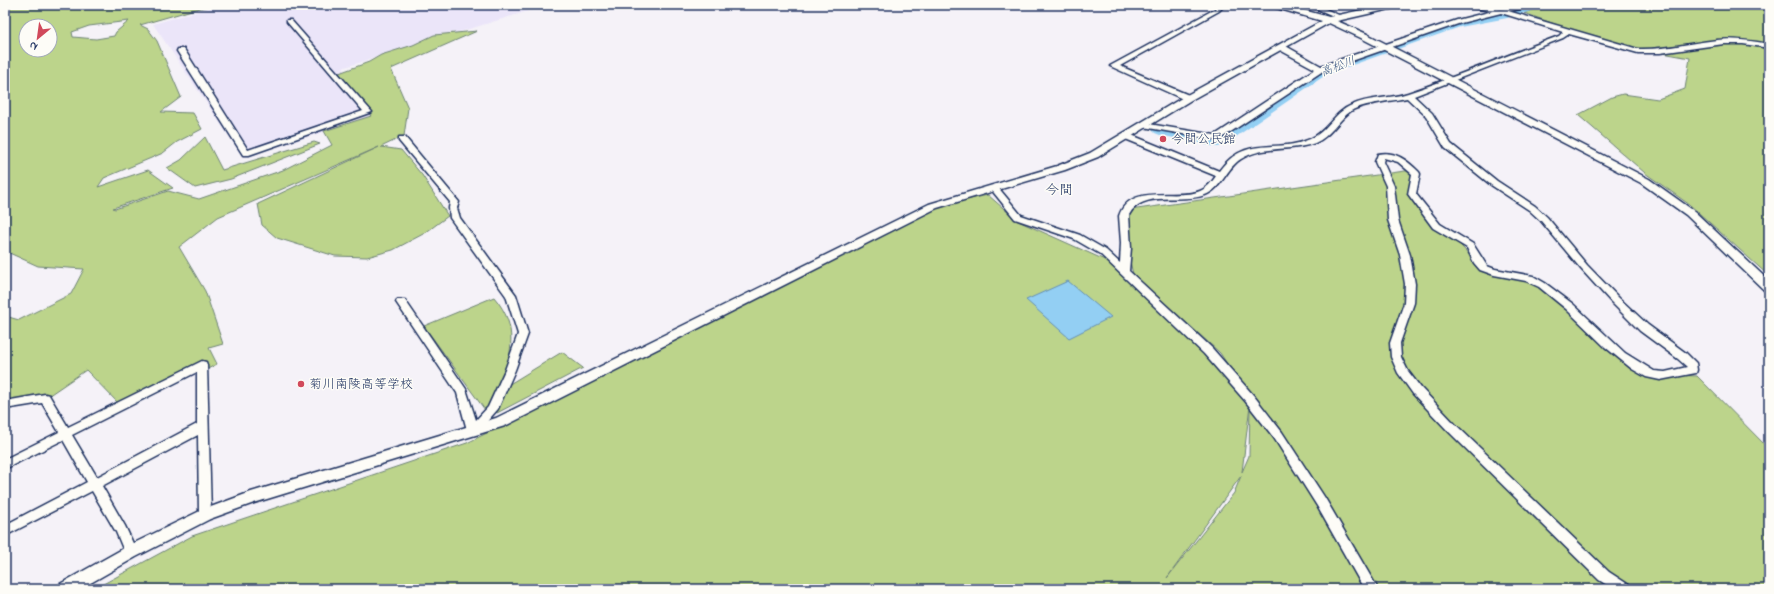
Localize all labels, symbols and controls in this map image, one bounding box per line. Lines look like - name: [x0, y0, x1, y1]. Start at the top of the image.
- north arrow: [18, 18, 58, 58]
- text: N: [27, 37, 41, 55]
- water label: 高松川: [1318, 52, 1358, 82]
- place label: 今間公民館: [1171, 130, 1236, 149]
- marker: 今間公民館: [1158, 134, 1168, 144]
- district label: 今間: [1045, 180, 1073, 201]
- place label: 菊川南陵高等学校: [309, 375, 413, 394]
- marker: 菊川南陵高等学校: [296, 379, 306, 389]

